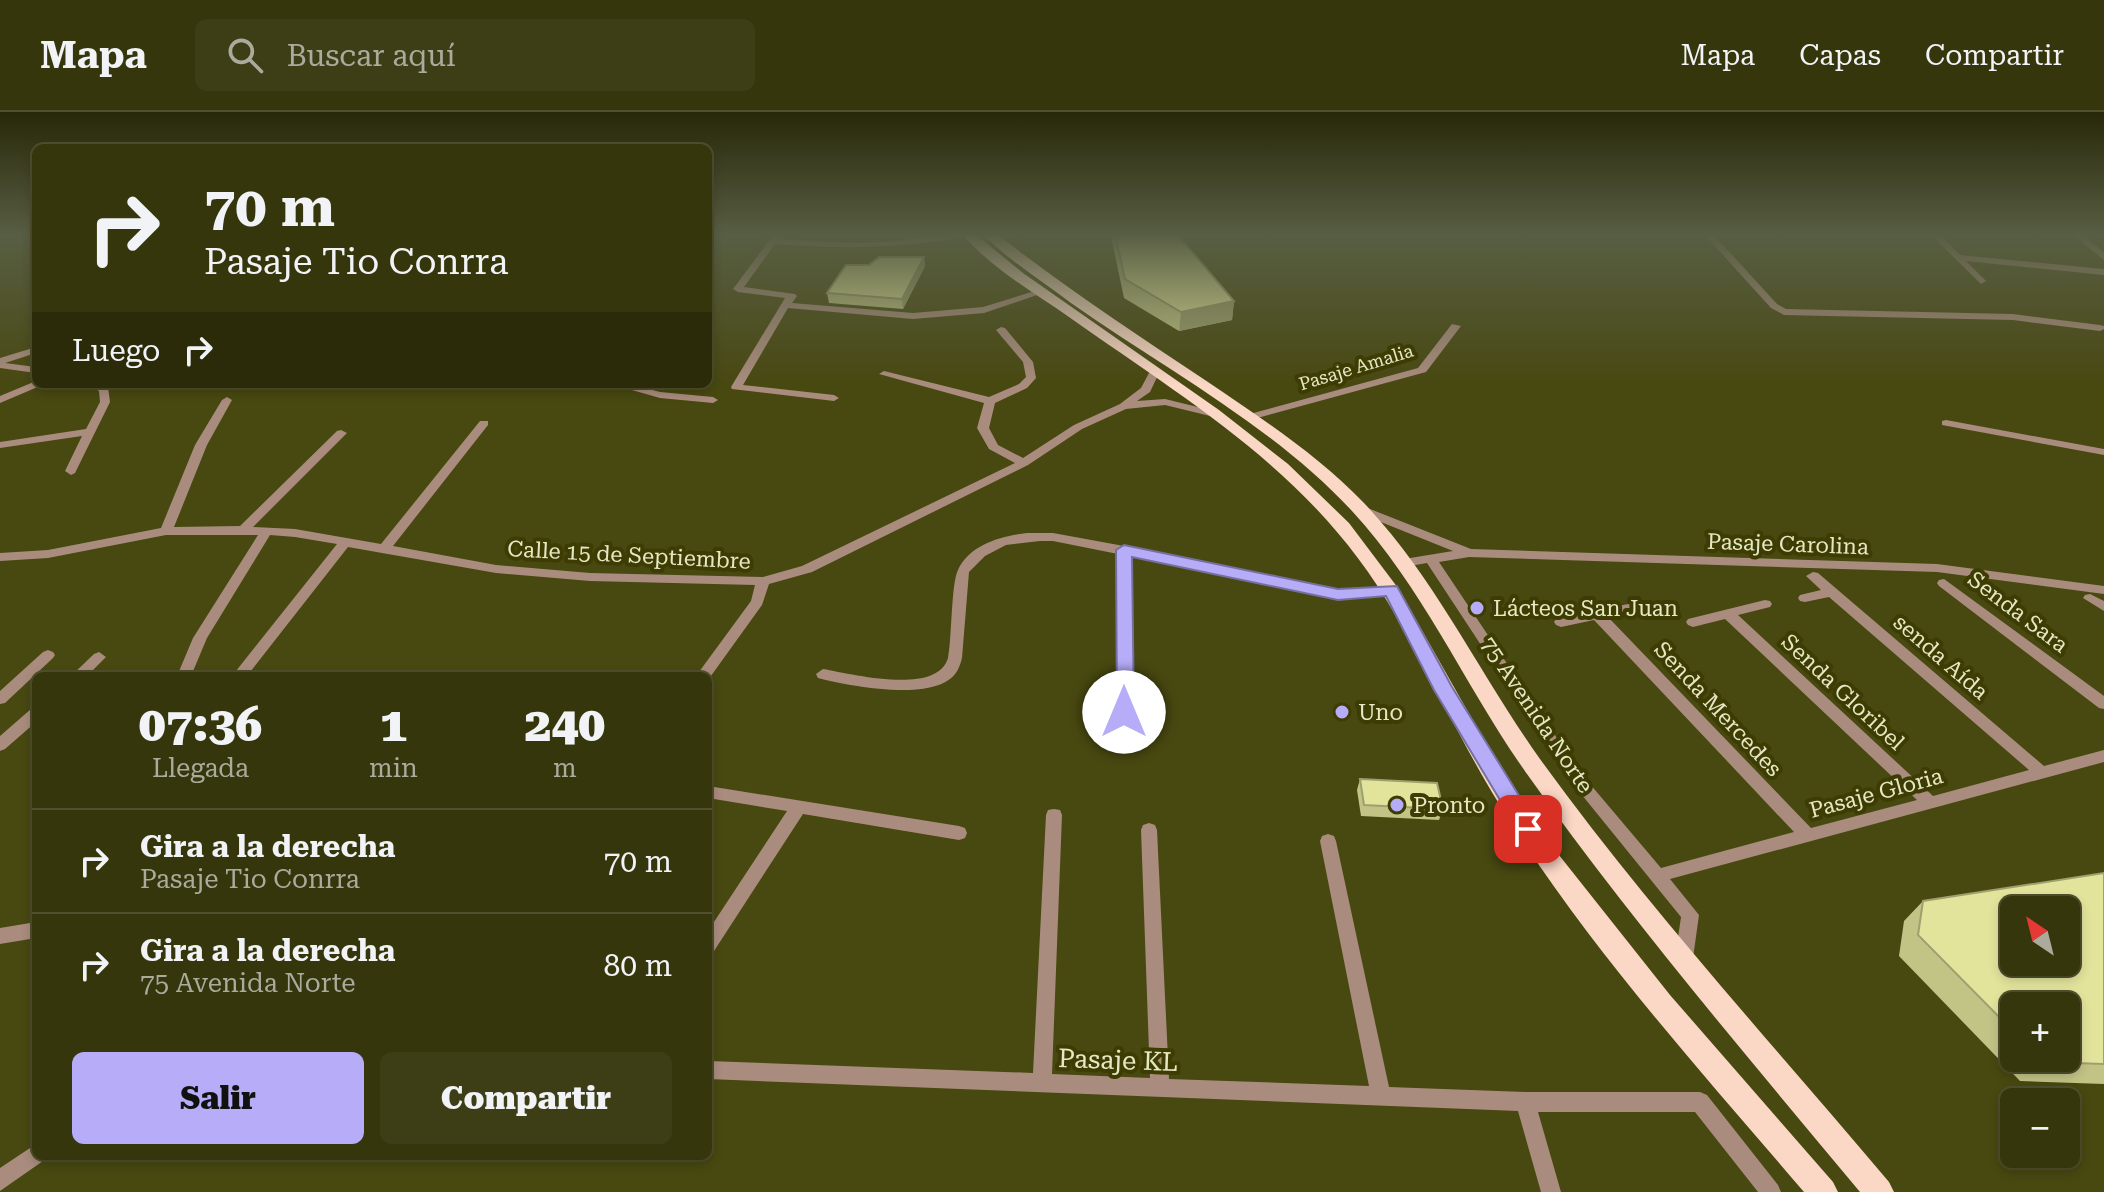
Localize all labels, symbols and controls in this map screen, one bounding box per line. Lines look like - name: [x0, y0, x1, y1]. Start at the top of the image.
- search box: [195, 19, 755, 91]
- text: Mapa: [40, 33, 147, 77]
- icon: search: [223, 33, 267, 77]
- text: Buscar aquí: [287, 38, 456, 73]
- text: Mapa: [1680, 39, 1755, 72]
- text: Capas: [1799, 39, 1881, 72]
- text: Compartir: [1925, 39, 2064, 72]
- text: 70 m: [204, 174, 335, 240]
- icon: right: [72, 176, 176, 280]
- text: Pasaje Tio Conrra: [204, 241, 509, 283]
- icon: right: [176, 328, 220, 372]
- text: Luego: [72, 333, 160, 368]
- street label: Pasaje Amalia: [1296, 340, 1416, 394]
- street label: Pasaje Carolina: [1707, 529, 1869, 559]
- street label: Calle 15 de Septiembre: [507, 536, 751, 574]
- street label: Senda Sara: [1963, 566, 2073, 658]
- place label: Lácteos San Juan: [1493, 596, 1678, 621]
- marker: Lácteos San Juan: [1468, 599, 1486, 617]
- street label: senda Aída: [1889, 609, 1993, 705]
- street label: Senda Gloribel: [1777, 629, 1909, 755]
- street label: 75 Avenida Norte: [1476, 632, 1598, 798]
- street label: Senda Mercedes: [1649, 637, 1787, 781]
- position arrow: [1082, 670, 1166, 754]
- text: 07:36: [139, 697, 262, 753]
- text: 1: [380, 697, 407, 753]
- text: 240: [525, 697, 605, 753]
- place label: Uno: [1358, 700, 1403, 725]
- marker: Uno: [1333, 703, 1351, 721]
- text: Llegada: [152, 753, 249, 783]
- text: min: [369, 753, 418, 783]
- text: m: [553, 753, 577, 783]
- street label: Pasaje Gloria: [1806, 763, 1946, 823]
- place label: Pronto: [1413, 793, 1485, 818]
- pin: [1494, 795, 1562, 863]
- marker: Pronto: [1388, 796, 1406, 814]
- icon: arrive: [1506, 807, 1550, 851]
- text: Gira a la derecha: [140, 829, 395, 864]
- icon: right: [72, 839, 116, 883]
- text: 70 m: [603, 844, 672, 879]
- text: Pasaje Tio Conrra: [140, 864, 360, 894]
- north arrow: [2000, 896, 2080, 976]
- map controls: [2000, 896, 2080, 1168]
- text: Gira a la derecha: [140, 933, 395, 968]
- icon: right: [72, 943, 116, 987]
- text: 80 m: [603, 948, 672, 983]
- text: 75 Avenida Norte: [140, 968, 356, 998]
- button: +: [2000, 992, 2080, 1072]
- street label: Pasaje KL: [1057, 1043, 1179, 1077]
- button: Salir: [72, 1052, 364, 1144]
- button: Compartir: [380, 1052, 672, 1144]
- button: −: [2000, 1088, 2080, 1168]

